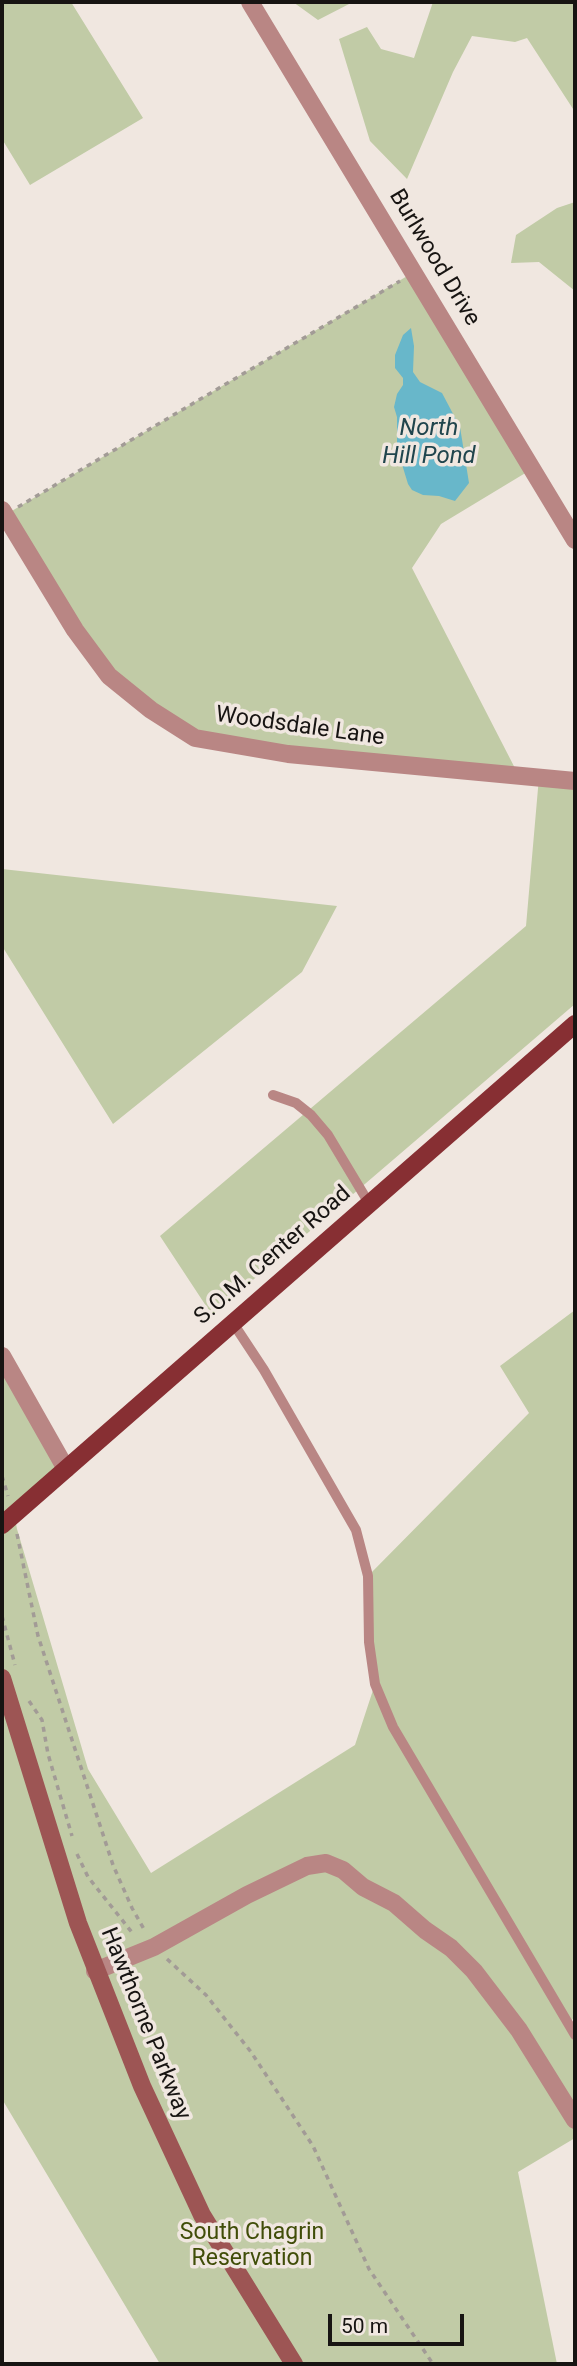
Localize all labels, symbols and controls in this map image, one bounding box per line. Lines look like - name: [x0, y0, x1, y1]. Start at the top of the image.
- street label: Burlwood Drive: [382, 185, 486, 331]
- water label: North Hill Pond: [382, 415, 476, 471]
- street label: Woodsdale Lane: [214, 702, 386, 752]
- street label: S.O.M. Center Road: [189, 1181, 357, 1331]
- street label: Hawthorne Parkway: [94, 1924, 196, 2124]
- park label: South Chagrin Reservation: [180, 2219, 324, 2273]
- scale bar: [332, 2300, 468, 2344]
- text: 50 m: [341, 2314, 388, 2338]

